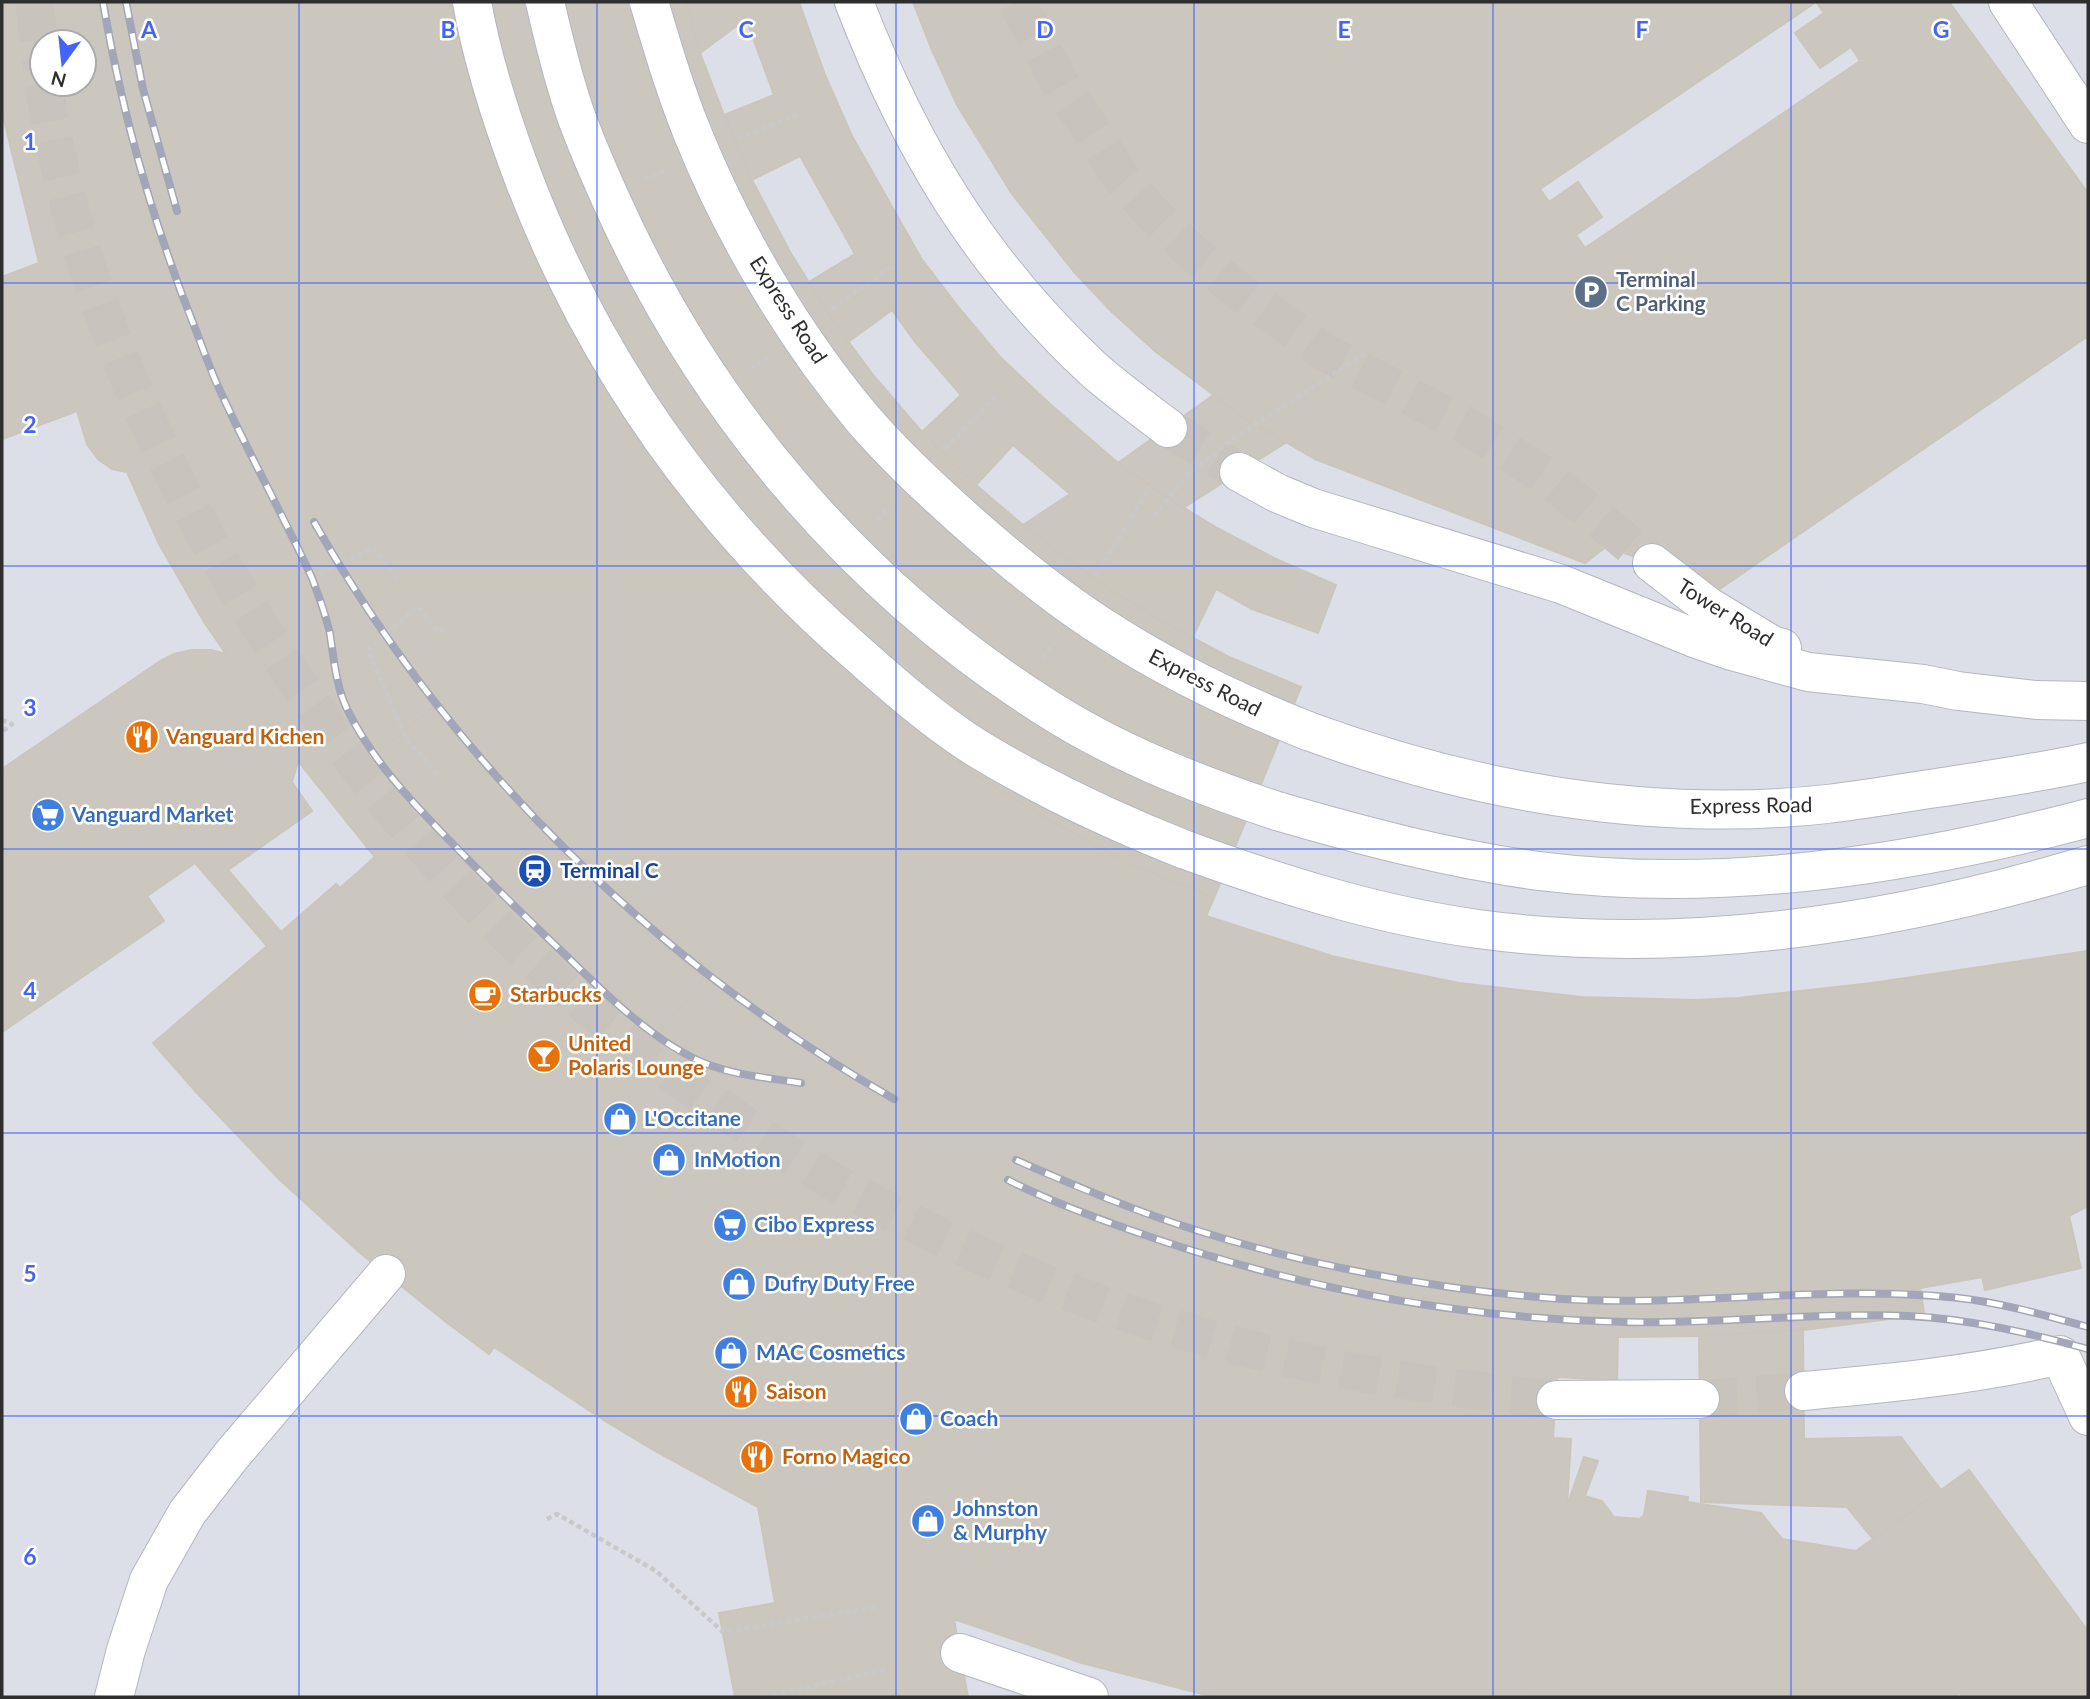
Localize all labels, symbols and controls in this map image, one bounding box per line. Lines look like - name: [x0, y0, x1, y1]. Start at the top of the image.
- text: A: [140, 15, 158, 43]
- text: B: [440, 15, 456, 43]
- text: C: [738, 15, 754, 43]
- text: D: [1036, 15, 1054, 43]
- text: E: [1337, 15, 1351, 43]
- text: F: [1635, 15, 1649, 43]
- text: G: [1933, 15, 1949, 43]
- north arrow: [28, 28, 98, 98]
- text: N: [48, 67, 69, 93]
- text: 1: [23, 127, 37, 155]
- street label: Express Road: [745, 251, 833, 367]
- place label: Terminal C Parking: [1616, 266, 1706, 315]
- parking icon: Terminal C Parking: [1572, 273, 1610, 311]
- text: 2: [23, 410, 37, 438]
- street label: Tower Road: [1673, 572, 1778, 651]
- street label: Express Road: [1145, 643, 1266, 721]
- text: 3: [23, 693, 37, 721]
- restaurant icon: Vanguard Kichen: [123, 718, 161, 756]
- place label: Vanguard Kichen: [165, 723, 324, 748]
- street label: Express Road: [1689, 791, 1813, 818]
- supermarket icon: Vanguard Market: [29, 796, 67, 834]
- place label: Vanguard Market: [71, 801, 233, 826]
- station icon: Terminal C: [516, 852, 554, 890]
- place label: Terminal C: [560, 857, 659, 882]
- text: 4: [23, 976, 37, 1004]
- cafe icon: Starbucks: [466, 976, 504, 1014]
- place label: Starbucks: [510, 981, 602, 1006]
- place label: United Polaris Lounge: [568, 1030, 704, 1079]
- bar icon: United Polaris Lounge: [525, 1037, 563, 1075]
- shop icon: L'Occitane: [601, 1100, 639, 1138]
- place label: L'Occitane: [644, 1105, 741, 1130]
- shop icon: InMotion: [650, 1141, 688, 1179]
- place label: InMotion: [694, 1146, 781, 1171]
- supermarket icon: Cibo Express: [711, 1206, 749, 1244]
- place label: Cibo Express: [754, 1211, 874, 1236]
- text: 5: [23, 1259, 37, 1287]
- shop icon: Dufry Duty Free: [720, 1265, 758, 1303]
- place label: Dufry Duty Free: [764, 1270, 915, 1295]
- shop icon: MAC Cosmetics: [712, 1334, 750, 1372]
- place label: MAC Cosmetics: [756, 1339, 906, 1364]
- restaurant icon: Saison: [722, 1373, 760, 1411]
- place label: Saison: [766, 1378, 827, 1403]
- shop icon: Coach: [897, 1400, 935, 1438]
- place label: Coach: [940, 1405, 998, 1430]
- restaurant icon: Forno Magico: [738, 1438, 776, 1476]
- place label: Forno Magico: [782, 1443, 911, 1468]
- place label: Johnston & Murphy: [953, 1495, 1048, 1544]
- shop icon: Johnston & Murphy: [909, 1502, 947, 1540]
- text: 6: [23, 1542, 37, 1570]

